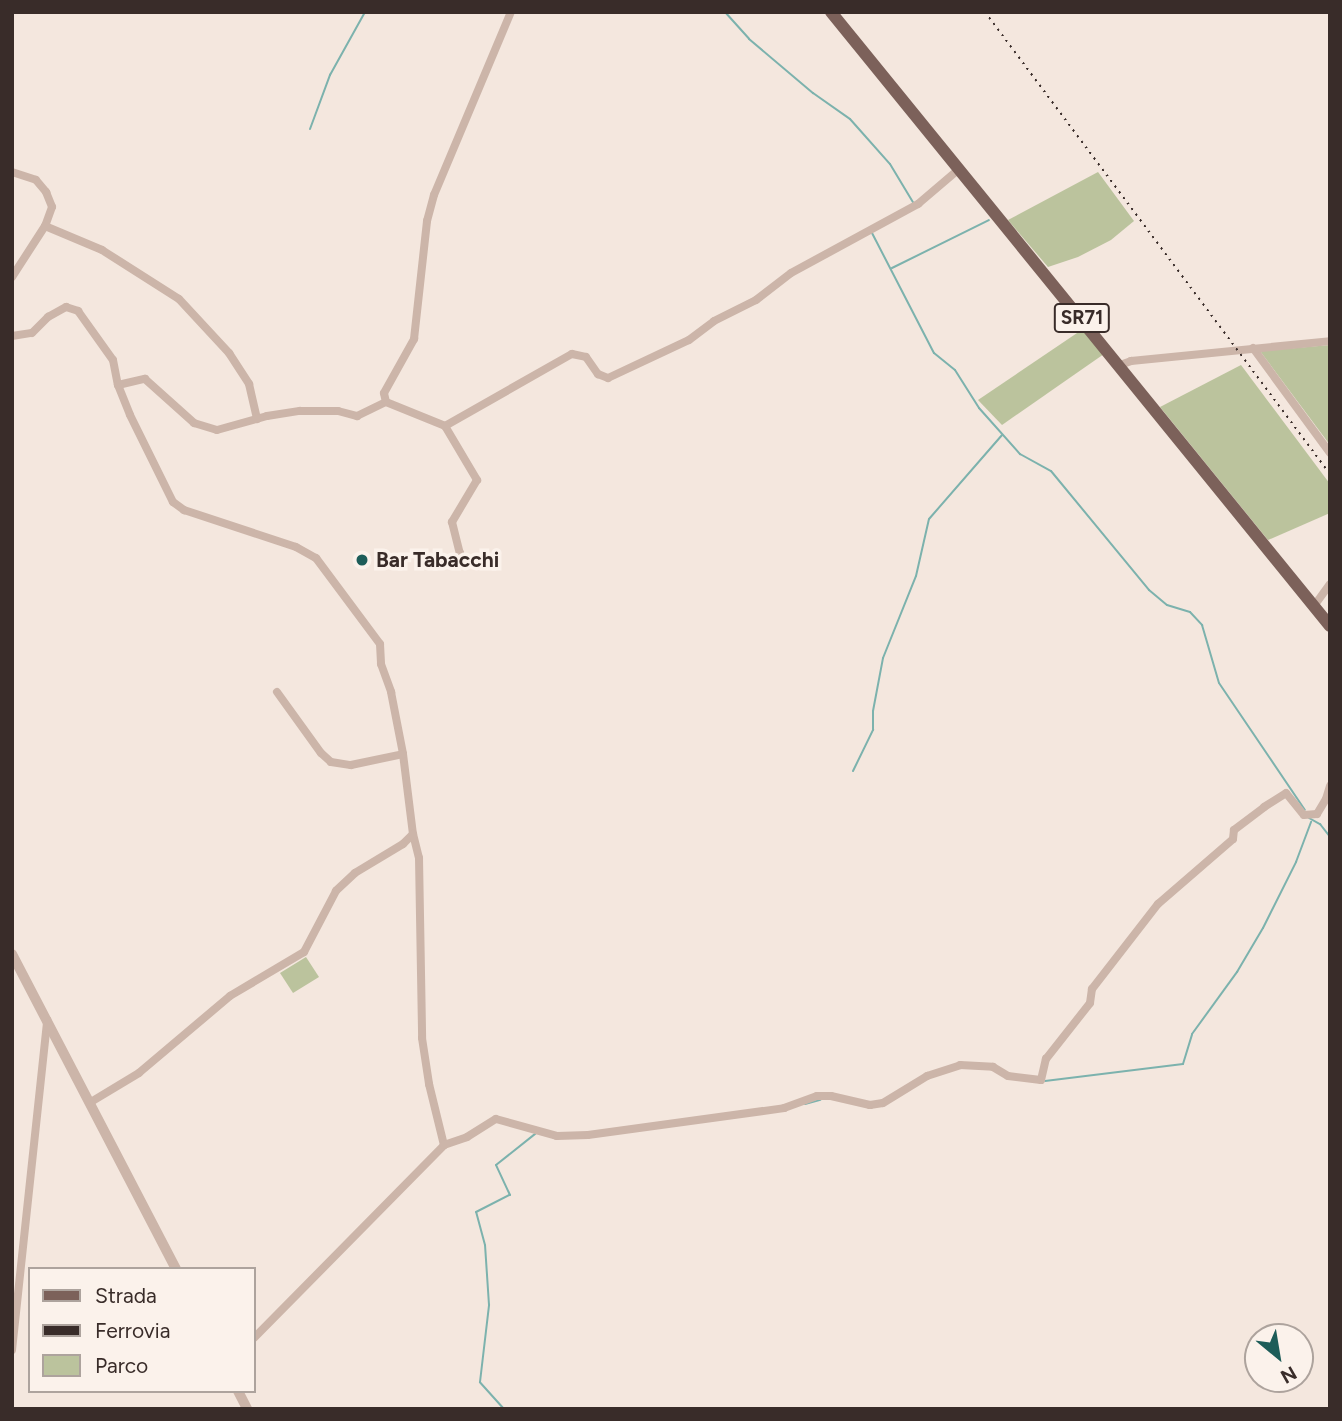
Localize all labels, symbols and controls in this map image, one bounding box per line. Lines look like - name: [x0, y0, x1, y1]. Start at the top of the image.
- road number: SR71: [1052, 302, 1112, 334]
- place label: Bar Tabacchi: [376, 547, 499, 573]
- marker: Bar Tabacchi: [354, 552, 370, 568]
- legend: [28, 1267, 256, 1393]
- text: Strada: [95, 1283, 157, 1308]
- text: Ferrovia: [95, 1318, 170, 1343]
- north arrow: [1244, 1323, 1314, 1393]
- text: Parco: [95, 1353, 148, 1378]
- text: N: [1277, 1361, 1301, 1389]

